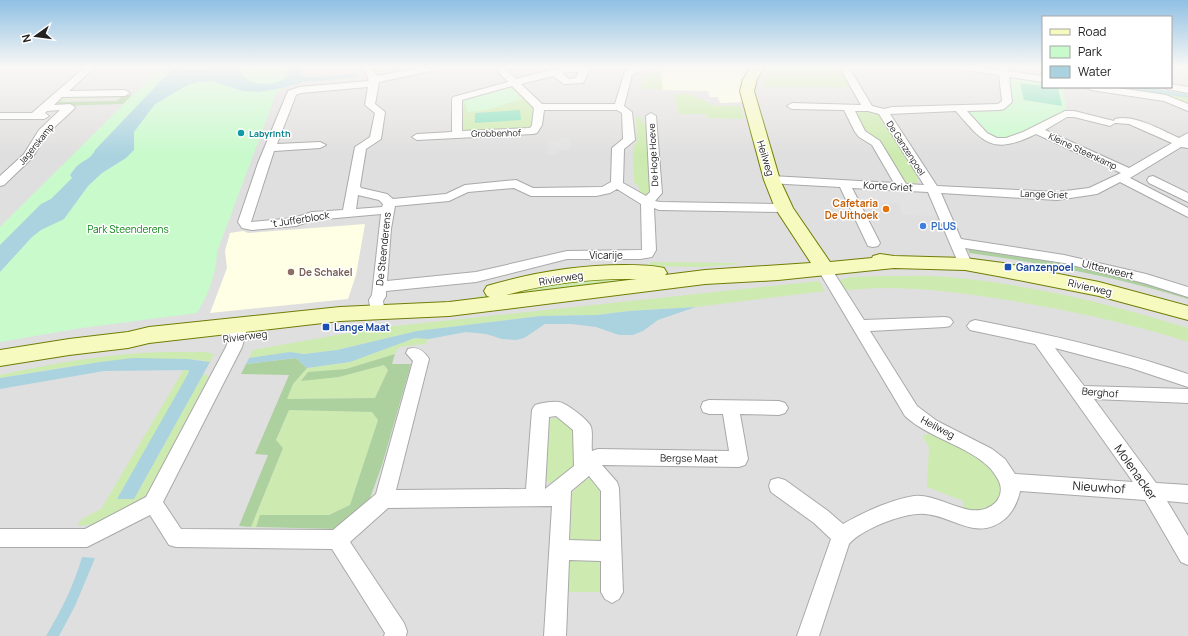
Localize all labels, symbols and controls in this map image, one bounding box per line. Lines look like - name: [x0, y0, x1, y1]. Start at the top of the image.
- north arrow: [16, 16, 56, 56]
- legend: [1042, 16, 1172, 88]
- text: Road: [1078, 23, 1106, 40]
- text: N: [18, 33, 34, 44]
- text: Park: [1078, 43, 1103, 60]
- text: Water: [1078, 63, 1112, 80]
- street label: De Ganzenpoel: [883, 118, 929, 178]
- street label: Jagerskamp: [15, 120, 57, 168]
- street label: De Hoge Hoeve: [645, 123, 661, 187]
- street label: Grobbenhof: [471, 126, 522, 140]
- place label: Labyrinth: [249, 127, 291, 140]
- marker: Labyrinth: [236, 128, 246, 138]
- street label: Kleine Steenkamp: [1047, 129, 1119, 173]
- street label: Heilweg: [754, 138, 778, 178]
- street label: Korte Griet: [863, 178, 913, 194]
- street label: Lange Griet: [1020, 187, 1069, 201]
- place label: Cafetaria De Uithoek: [825, 196, 879, 222]
- marker: Cafetaria De Uithoek: [881, 204, 891, 214]
- street label: 't Jufferblock: [270, 207, 331, 231]
- street label: De Steenderens: [372, 211, 394, 287]
- place label: PLUS: [931, 219, 957, 233]
- marker: PLUS: [918, 221, 928, 231]
- park label: Park Steenderens: [87, 222, 169, 236]
- street label: Vicarije: [589, 248, 623, 262]
- street label: Uitterweert: [1081, 256, 1135, 282]
- place label: Ganzenpoel: [1016, 260, 1074, 274]
- marker: Ganzenpoel: [1003, 262, 1013, 272]
- place label: De Schakel: [299, 265, 352, 279]
- marker: De Schakel: [286, 267, 296, 277]
- street label: Rivierweg: [538, 268, 584, 288]
- street label: Rivierweg: [1067, 275, 1113, 299]
- place label: Lange Maat: [334, 320, 390, 334]
- marker: Lange Maat: [321, 322, 331, 332]
- street label: Rivierweg: [222, 326, 268, 346]
- street label: Berghof: [1081, 383, 1119, 401]
- street label: Heilweg: [919, 412, 958, 442]
- street label: Molenacker: [1111, 441, 1162, 504]
- street label: Bergse Maat: [660, 450, 718, 466]
- street label: Nieuwhof: [1072, 477, 1127, 497]

